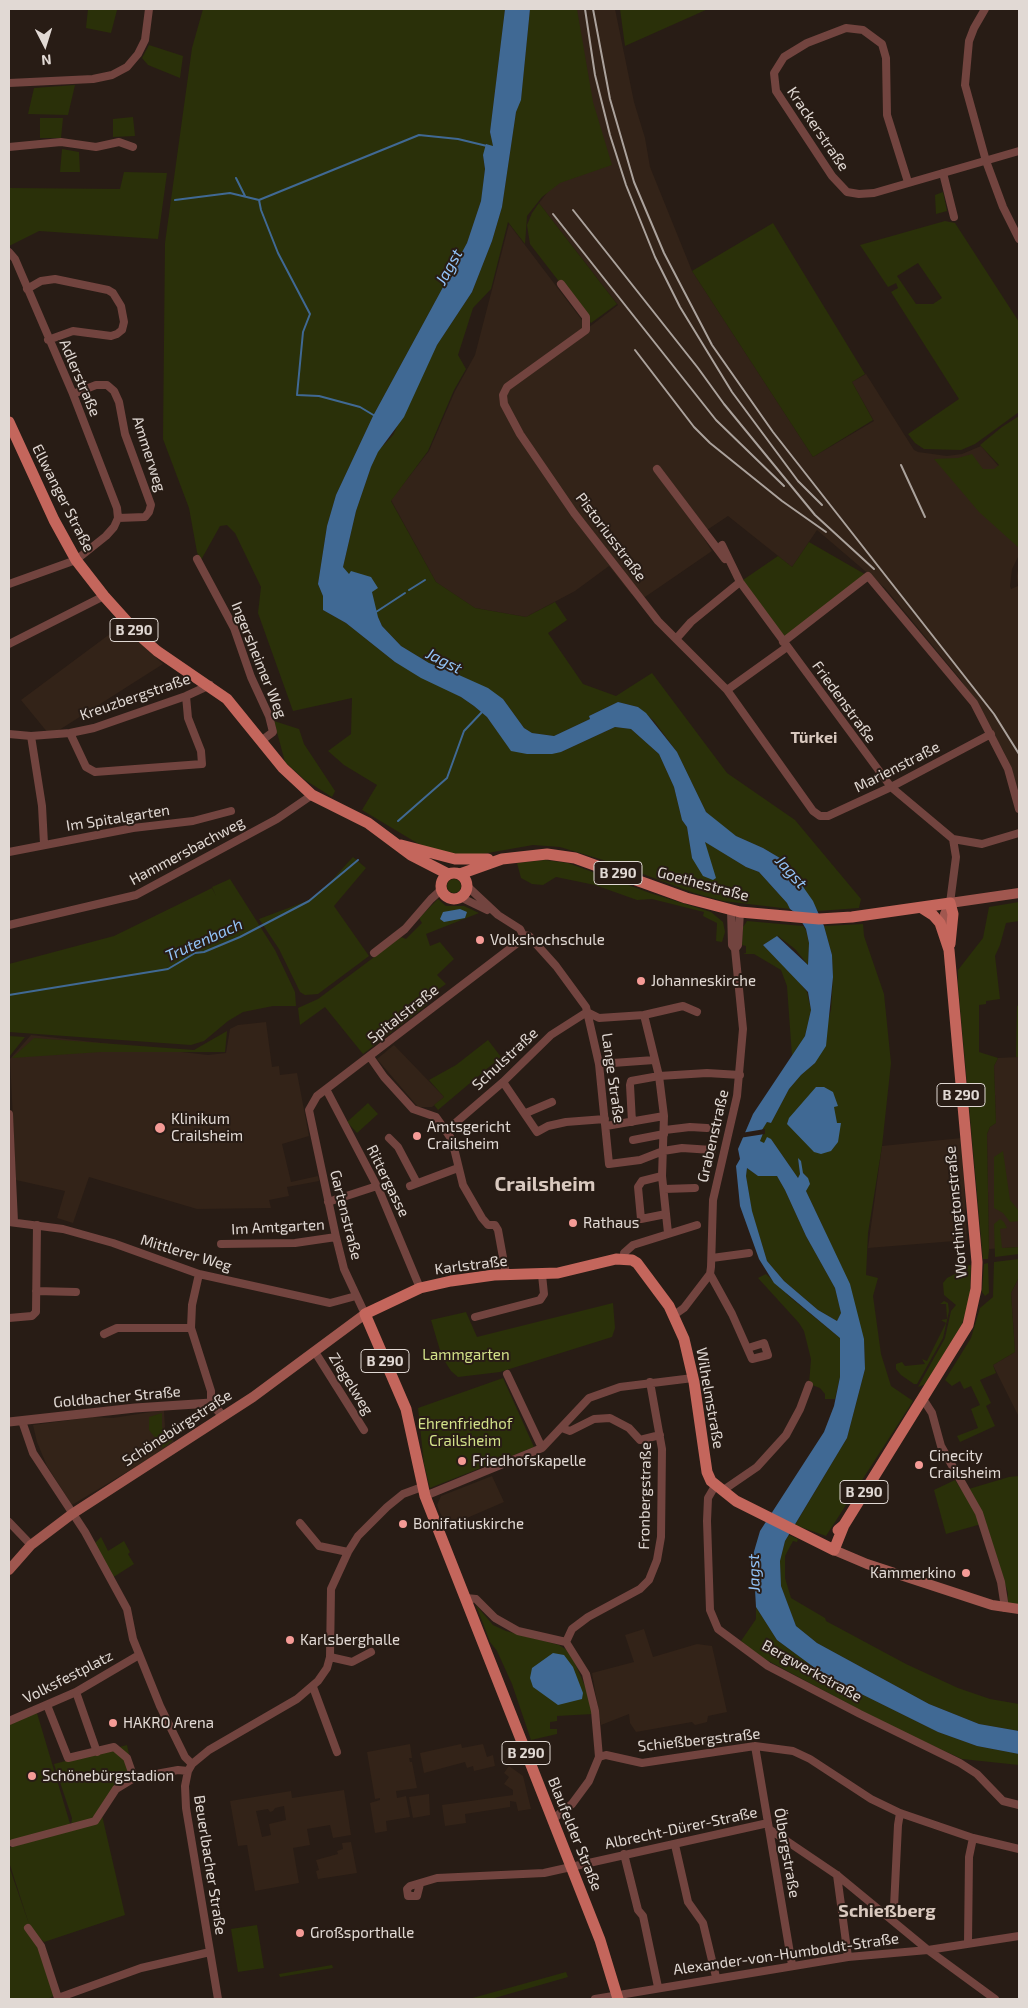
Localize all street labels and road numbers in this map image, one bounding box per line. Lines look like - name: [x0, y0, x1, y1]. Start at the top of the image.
- street label: Krackerstraße: [783, 83, 853, 175]
- street label: Adlerstraße: [56, 337, 104, 419]
- street label: Ammerweg: [128, 414, 170, 494]
- street label: Ellwanger Straße: [28, 441, 98, 555]
- street label: Pistoriusstraße: [572, 489, 650, 585]
- street label: Ingersheimer Weg: [227, 599, 291, 721]
- road number: B 290: [110, 618, 158, 642]
- street label: Friedenstraße: [808, 658, 880, 746]
- street label: Kreuzbergstraße: [77, 670, 193, 724]
- street label: Marienstraße: [851, 738, 943, 796]
- street label: Im Spitalgarten: [65, 801, 171, 835]
- street label: Hammersbachweg: [126, 813, 248, 889]
- road number: B 290: [594, 861, 642, 884]
- street label: Goethestraße: [655, 863, 751, 905]
- street label: Spitalstraße: [364, 981, 442, 1047]
- street label: Schulstraße: [468, 1024, 542, 1094]
- street label: Lange Straße: [598, 1032, 628, 1124]
- road number: B 290: [937, 1084, 985, 1106]
- street label: Grabenstraße: [694, 1088, 732, 1184]
- street label: Rittergasse: [363, 1142, 413, 1220]
- street label: Worthingtonstraße: [941, 1145, 971, 1279]
- street label: Gartenstraße: [326, 1168, 366, 1262]
- street label: Im Amtgarten: [231, 1216, 325, 1238]
- street label: Mittlerer Weg: [138, 1231, 234, 1275]
- street label: Karlstraße: [434, 1252, 508, 1278]
- street label: Wilhelmstraße: [692, 1346, 728, 1450]
- street label: Ziegelweg: [325, 1350, 377, 1418]
- road number: B 290: [361, 1350, 409, 1372]
- street label: Goldbacher Straße: [53, 1382, 181, 1412]
- street label: Schönebürgstraße: [119, 1386, 235, 1470]
- street label: Fronbergstraße: [635, 1442, 655, 1550]
- road number: B 290: [840, 1480, 888, 1504]
- street label: Bergwerkstraße: [759, 1636, 865, 1706]
- street label: Volksfestplatz: [20, 1647, 116, 1707]
- street label: Schießbergstraße: [637, 1725, 761, 1755]
- road number: B 290: [502, 1742, 550, 1765]
- street label: Blaufelder Straße: [544, 1774, 606, 1894]
- street label: Beuerlbacher Straße: [190, 1794, 230, 1936]
- street label: Albrecht-Dürer-Straße: [603, 1803, 759, 1853]
- street label: Ölbergstraße: [770, 1807, 804, 1899]
- street label: Alexander-von-Humboldt-Straße: [672, 1929, 900, 1979]

